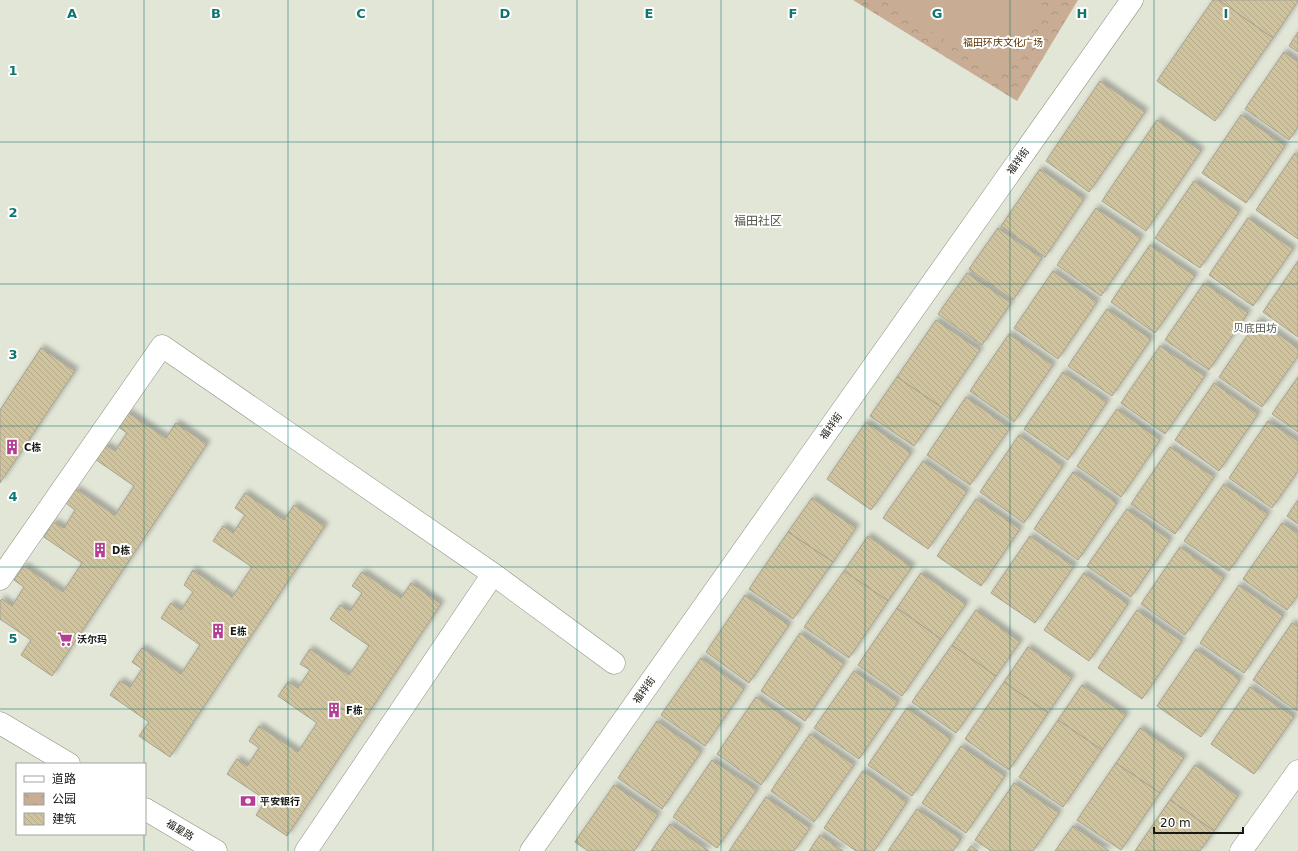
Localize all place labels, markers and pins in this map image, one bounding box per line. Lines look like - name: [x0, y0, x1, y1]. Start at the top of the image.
- building icon: C栋: [3, 438, 21, 456]
- place label: C栋: [24, 441, 41, 453]
- building icon: D栋: [91, 541, 109, 559]
- place label: D栋: [112, 544, 130, 556]
- building icon: E栋: [209, 622, 227, 640]
- place label: E栋: [230, 625, 247, 637]
- supermarket icon: 沃尔玛: [56, 630, 74, 648]
- place label: 沃尔玛: [77, 634, 107, 645]
- building icon: F栋: [325, 701, 343, 719]
- place label: F栋: [346, 704, 363, 716]
- bank icon: 平安银行: [239, 792, 257, 810]
- place label: 平安银行: [260, 796, 300, 807]

